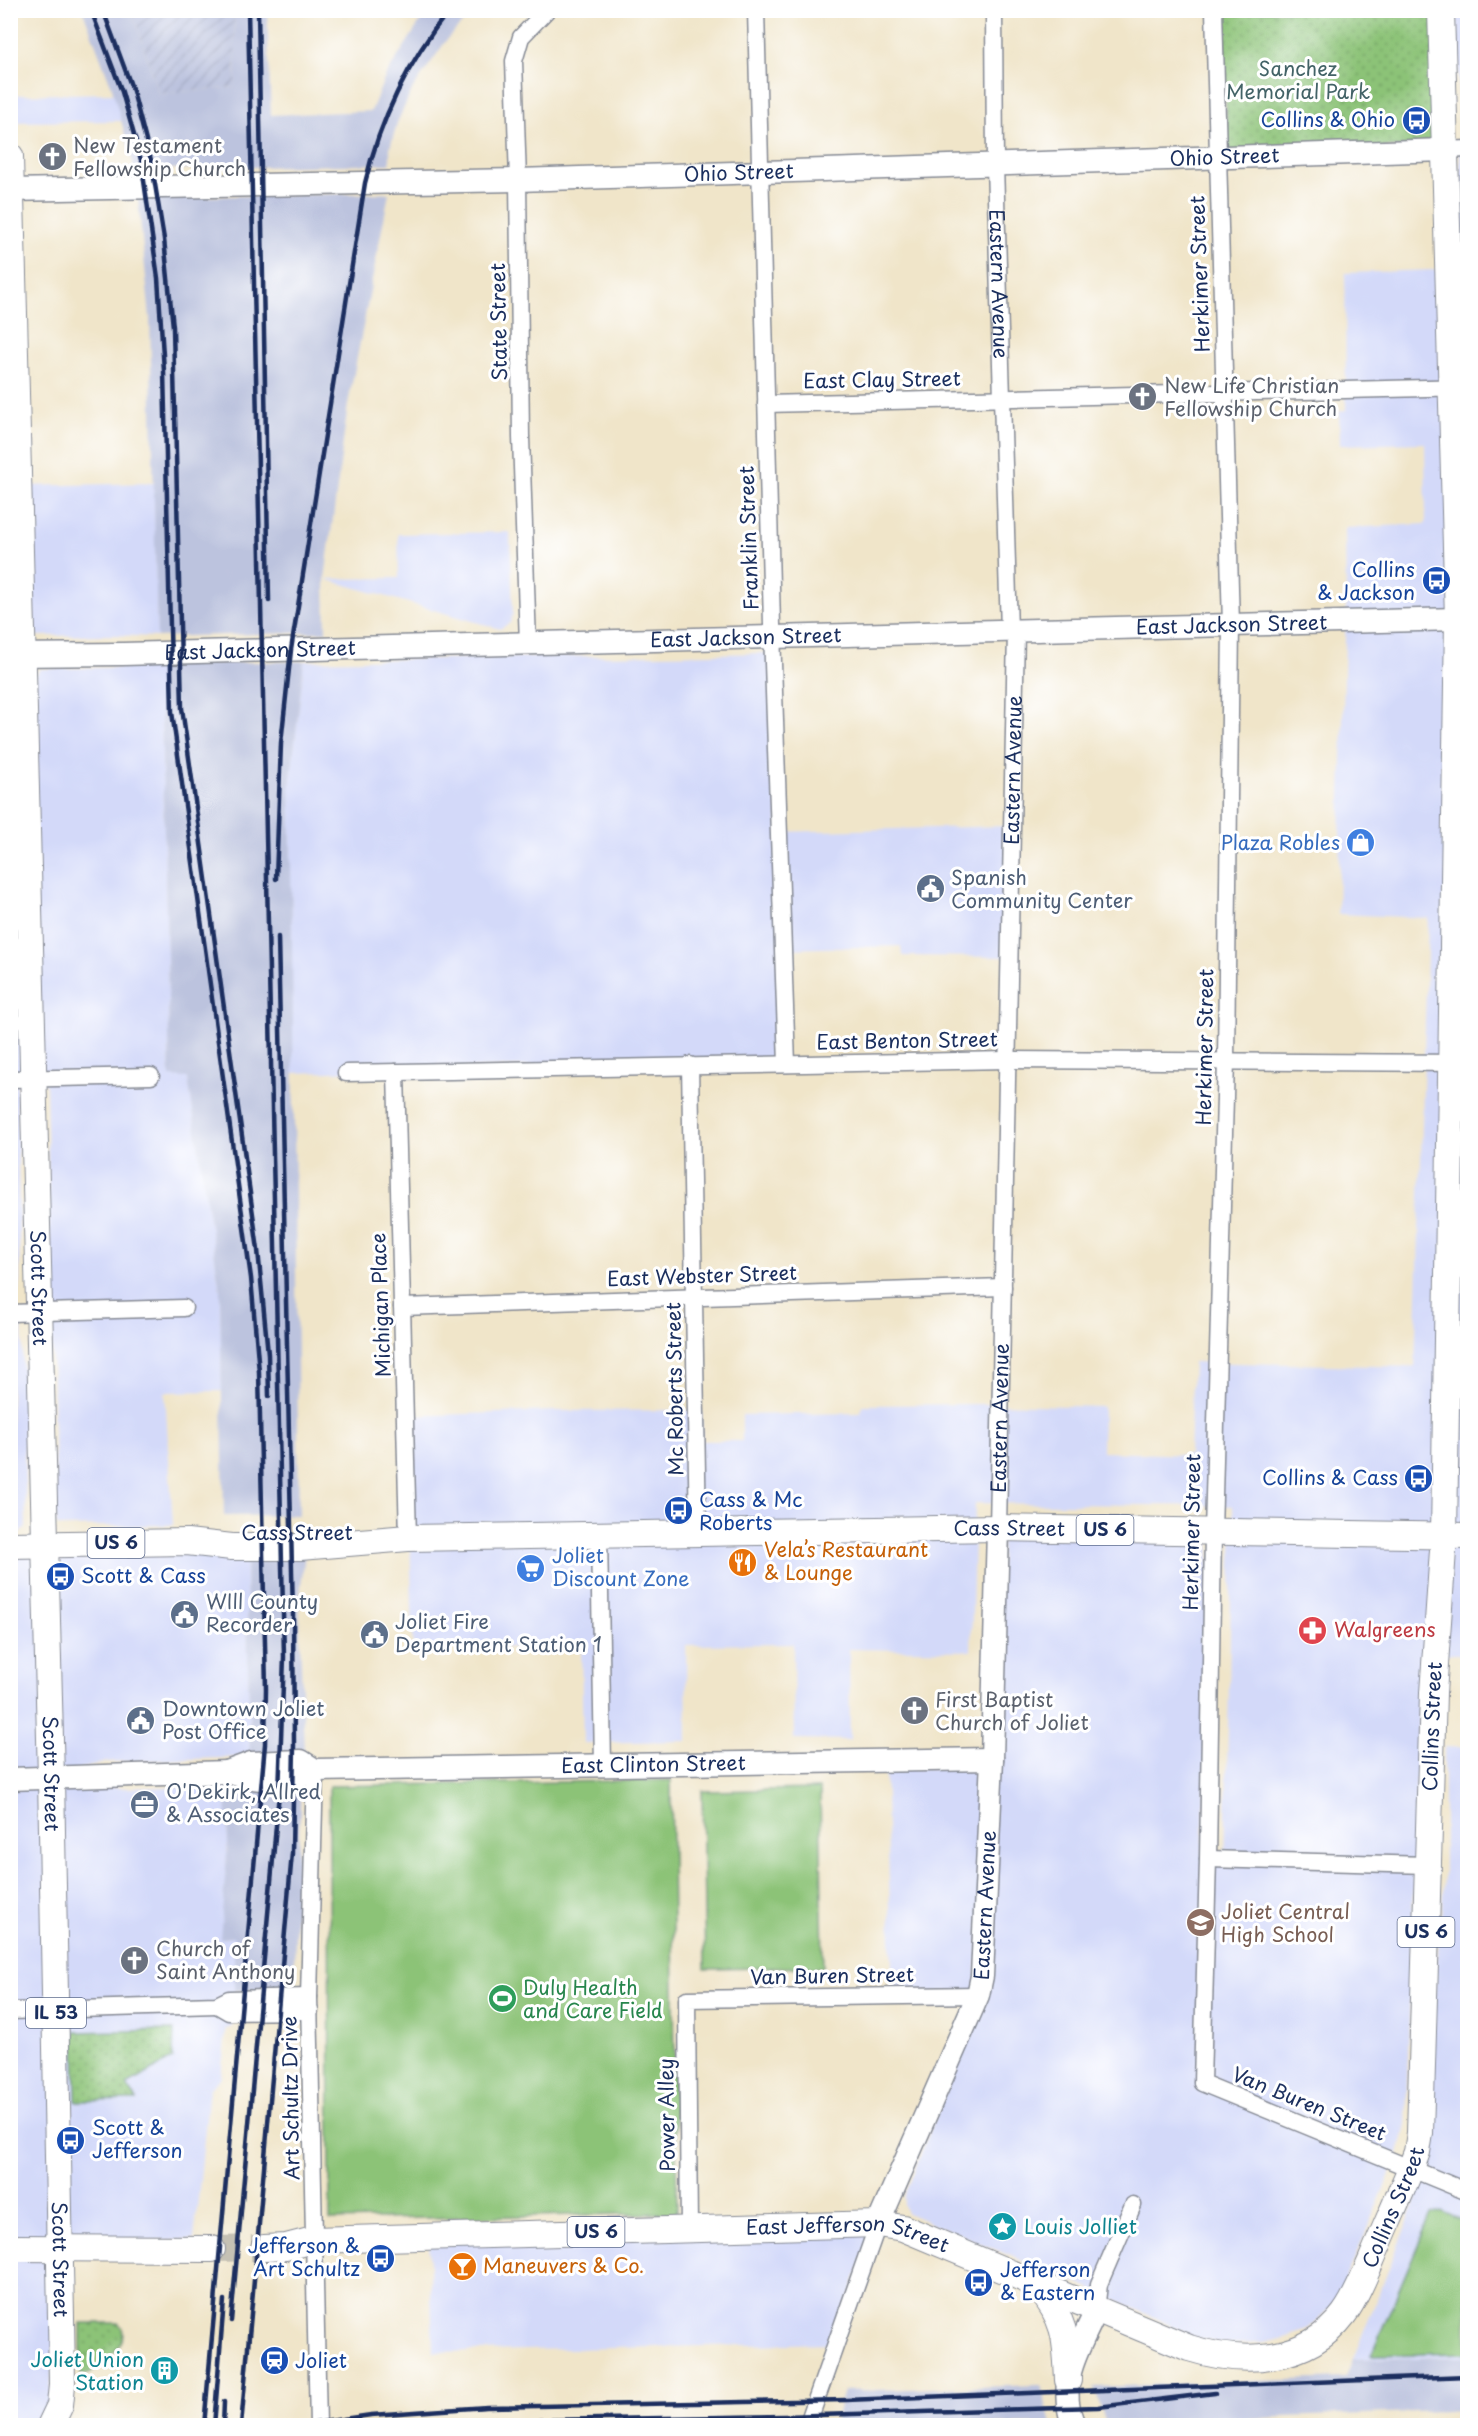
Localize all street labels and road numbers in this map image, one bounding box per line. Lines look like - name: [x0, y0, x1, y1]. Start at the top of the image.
- street label: Ohio Street: [1169, 139, 1280, 173]
- street label: Ohio Street: [683, 155, 794, 189]
- street label: Herkimer Street: [1181, 195, 1217, 353]
- street label: Eastern Avenue: [982, 209, 1017, 359]
- street label: State Street: [482, 263, 514, 381]
- street label: East Clay Street: [803, 363, 961, 395]
- street label: Franklin Street: [730, 465, 766, 611]
- street label: East Jackson Street: [1135, 606, 1328, 641]
- street label: East Jackson Street: [650, 619, 842, 654]
- street label: East Jackson Street: [164, 632, 356, 667]
- street label: Eastern Avenue: [996, 695, 1029, 845]
- street label: Herkimer Street: [1188, 968, 1220, 1126]
- street label: East Benton Street: [816, 1023, 998, 1057]
- street label: Scott Street: [23, 1229, 56, 1346]
- street label: Michigan Place: [362, 1232, 398, 1378]
- street label: East Webster Street: [607, 1257, 798, 1293]
- street label: Mc Roberts Street: [657, 1302, 691, 1476]
- street label: Eastern Avenue: [983, 1343, 1016, 1493]
- street label: Herkimer Street: [1175, 1453, 1207, 1611]
- street label: Cass Street: [953, 1512, 1065, 1543]
- road number: US 6: [1076, 1515, 1134, 1545]
- street label: Cass Street: [241, 1517, 353, 1547]
- road number: US 6: [88, 1528, 144, 1558]
- street label: Collins Street: [1414, 1661, 1449, 1792]
- street label: Scott Street: [35, 1715, 68, 1832]
- street label: East Clinton Street: [561, 1747, 746, 1780]
- street label: Eastern Avenue: [966, 1830, 1003, 1981]
- road number: US 6: [1398, 1917, 1454, 1947]
- street label: Van Buren Street: [750, 1959, 914, 1991]
- road number: IL 53: [26, 1998, 86, 2028]
- street label: Art Schultz Drive: [274, 2016, 306, 2180]
- street label: Power Alley: [650, 2058, 682, 2172]
- street label: Van Buren Street: [1228, 2058, 1391, 2148]
- street label: Collins Street: [1354, 2145, 1432, 2272]
- street label: Scott Street: [45, 2201, 77, 2318]
- street label: East Jefferson Street: [745, 2207, 954, 2260]
- road number: US 6: [568, 2217, 624, 2247]

